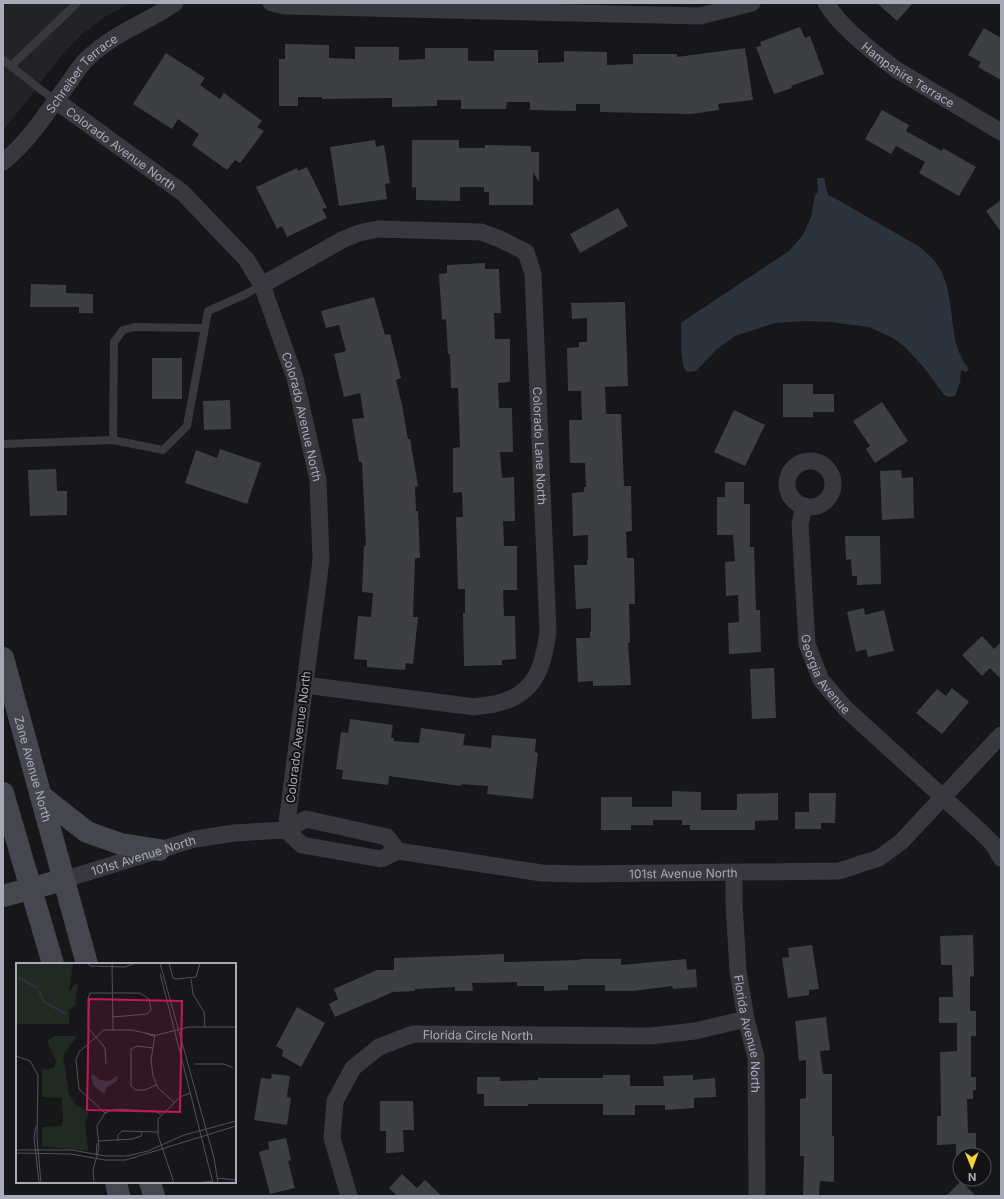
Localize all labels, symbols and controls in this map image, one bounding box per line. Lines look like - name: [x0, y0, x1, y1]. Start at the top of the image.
- street label: Schreiber Terrace: [42, 30, 120, 116]
- street label: Hampshire Terrace: [859, 38, 957, 110]
- street label: Colorado Avenue North: [63, 103, 179, 193]
- street label: Colorado Avenue North: [279, 350, 326, 483]
- street label: Colorado Lane North: [530, 386, 550, 505]
- street label: Georgia Avenue: [799, 634, 854, 717]
- street label: Colorado Avenue North: [282, 670, 314, 804]
- street label: Zane Avenue North: [12, 714, 55, 824]
- street label: 101st Avenue North: [89, 832, 197, 878]
- street label: 101st Avenue North: [629, 865, 738, 881]
- inset map: [16, 963, 236, 1183]
- street label: Florida Avenue North: [731, 974, 764, 1093]
- street label: Florida Circle North: [423, 1027, 533, 1043]
- north arrow: [952, 1147, 992, 1187]
- text: N: [968, 1170, 976, 1184]

